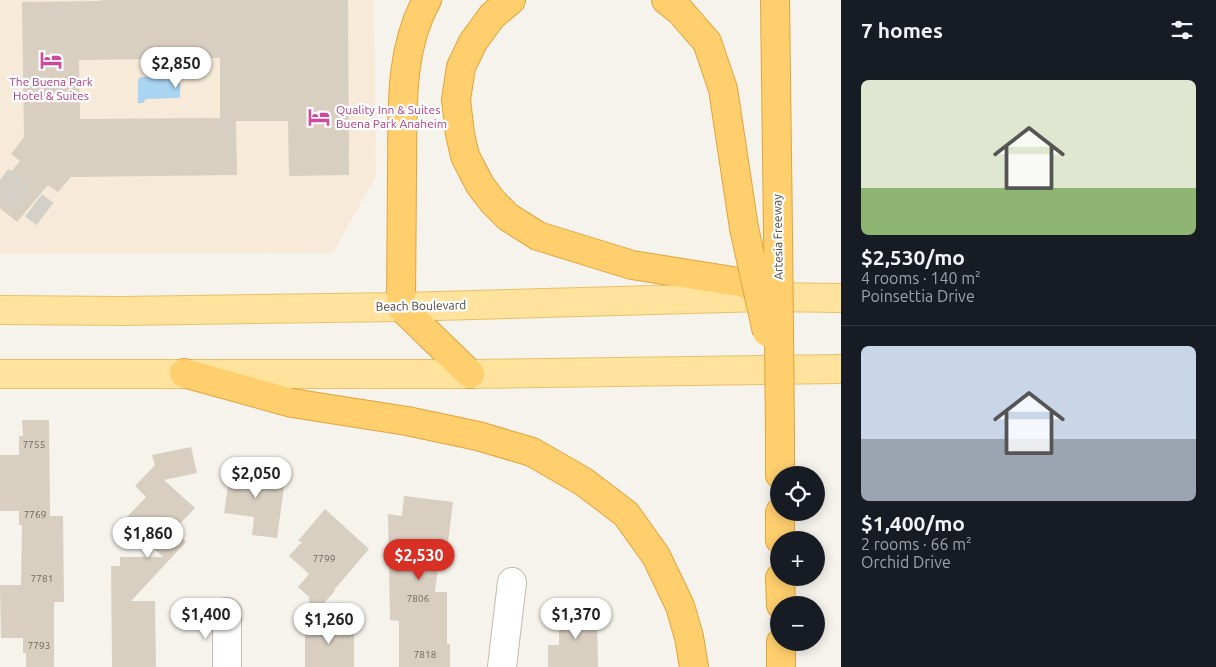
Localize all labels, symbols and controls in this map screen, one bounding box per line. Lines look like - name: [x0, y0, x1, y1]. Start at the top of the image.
- icon: filters: [1168, 16, 1196, 44]
- text: 7 homes: [861, 18, 943, 42]
- pin: $2,850: [135, 46, 217, 89]
- hotel icon: The Buena Park Hotel & Suites: [38, 47, 64, 73]
- text: $2,850: [151, 54, 201, 72]
- place label: The Buena Park Hotel & Suites: [9, 75, 93, 102]
- place label: Quality Inn & Suites Buena Park Anaheim: [336, 103, 447, 130]
- hotel icon: Quality Inn & Suites Buena Park Anaheim: [306, 104, 332, 130]
- icon: home: [984, 113, 1074, 203]
- street label: Artesia Freeway: [770, 194, 785, 280]
- text: $2,530/mo: [861, 245, 965, 269]
- text: 4 rooms · 140 m²: [861, 269, 981, 287]
- text: Poinsettia Drive: [861, 287, 975, 305]
- street label: Beach Boulevard: [376, 298, 466, 313]
- icon: home: [984, 378, 1074, 468]
- house number: 7755: [23, 439, 45, 450]
- pin: $2,050: [215, 456, 297, 499]
- text: $2,050: [231, 464, 281, 482]
- map controls: [770, 466, 825, 651]
- button: locate: [770, 466, 825, 521]
- house number: 7769: [24, 509, 46, 520]
- text: $1,400/mo: [861, 511, 965, 535]
- pin: $1,860: [107, 516, 189, 559]
- text: $1,860: [123, 524, 173, 542]
- button: +: [770, 531, 825, 586]
- text: 2 rooms · 66 m²: [861, 535, 972, 553]
- pin: $2,530: [378, 538, 460, 581]
- text: $2,530: [394, 546, 444, 564]
- house number: 7799: [313, 553, 335, 564]
- text: Orchid Drive: [861, 553, 951, 571]
- house number: 7781: [31, 573, 53, 584]
- house number: 7806: [407, 593, 430, 604]
- button: −: [770, 596, 825, 651]
- pin: $1,400: [165, 598, 247, 640]
- pin: $1,370: [535, 598, 617, 640]
- pin: $1,260: [288, 602, 370, 645]
- text: $1,400: [181, 605, 231, 623]
- text: $1,370: [551, 605, 601, 623]
- text: $1,260: [304, 610, 354, 628]
- house number: 7793: [28, 640, 50, 651]
- house number: 7818: [414, 649, 437, 660]

